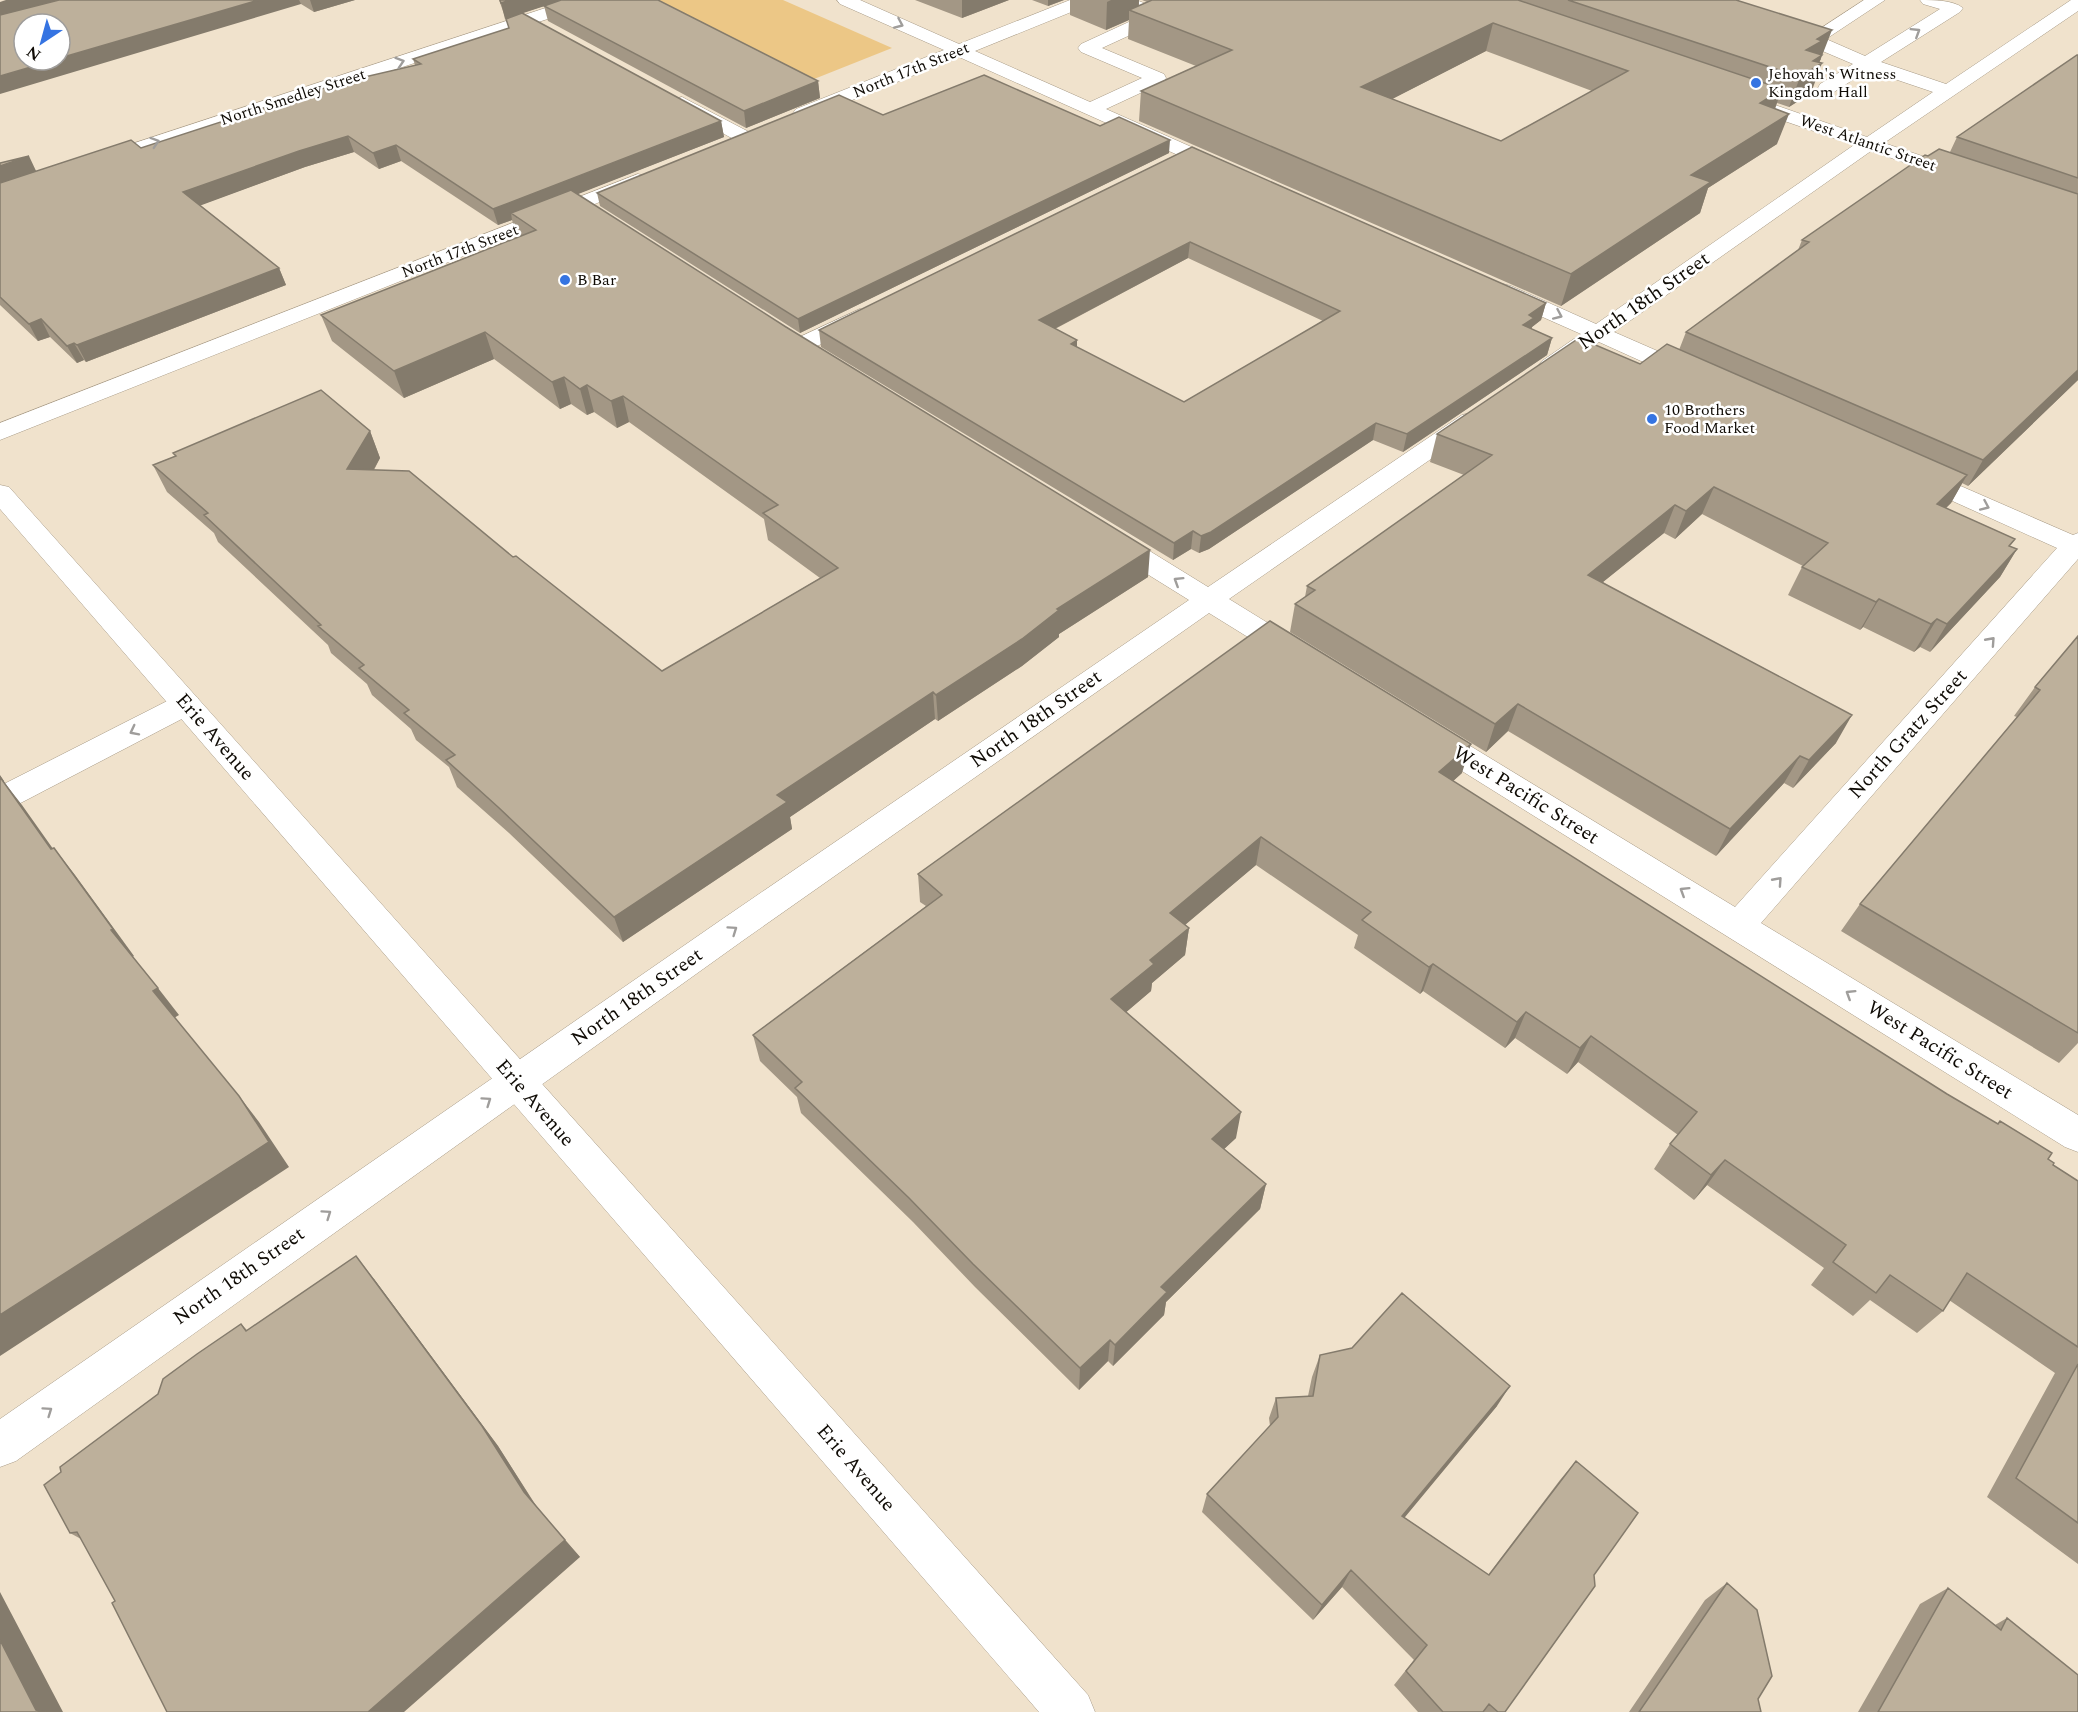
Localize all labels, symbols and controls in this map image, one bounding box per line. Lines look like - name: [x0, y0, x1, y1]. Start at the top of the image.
- north arrow: [12, 12, 72, 72]
- one-way arrow: [893, 16, 904, 28]
- one-way arrow: [1909, 28, 1920, 39]
- street label: North 17th Street: [849, 36, 973, 104]
- text: N: [21, 40, 46, 67]
- one-way arrow: [394, 57, 405, 69]
- street label: North Smedley Street: [217, 62, 369, 132]
- place label: Jehovah's Witness Kingdom Hall: [1768, 62, 1896, 104]
- marker: Jehovah's Witness Kingdom Hall: [1749, 76, 1763, 90]
- street label: West Atlantic Street: [1797, 108, 1940, 178]
- one-way arrow: [149, 137, 160, 150]
- street label: North 17th Street: [398, 218, 522, 284]
- street label: North 18th Street: [1572, 244, 1716, 358]
- place label: B Bar: [577, 268, 616, 292]
- marker: B Bar: [558, 273, 572, 287]
- one-way arrow: [1551, 308, 1562, 320]
- place label: 10 Brothers Food Market: [1664, 398, 1756, 440]
- marker: 10 Brothers Food Market: [1645, 412, 1659, 426]
- one-way arrow: [1978, 499, 1989, 511]
- one-way arrow: [1174, 576, 1184, 588]
- one-way arrow: [1983, 637, 1994, 648]
- street label: North 18th Street: [964, 662, 1108, 776]
- street label: North Gratz Street: [1841, 662, 1975, 806]
- street label: Erie Avenue: [168, 686, 262, 788]
- one-way arrow: [130, 724, 140, 735]
- street label: West Pacific Street: [1447, 738, 1605, 852]
- one-way arrow: [1771, 878, 1782, 888]
- one-way arrow: [1680, 887, 1690, 899]
- one-way arrow: [726, 926, 737, 937]
- street label: North 18th Street: [565, 940, 709, 1054]
- one-way arrow: [1846, 989, 1856, 1001]
- street label: West Pacific Street: [1861, 993, 2019, 1107]
- street label: Erie Avenue: [488, 1052, 582, 1154]
- one-way arrow: [480, 1098, 491, 1109]
- one-way arrow: [321, 1210, 332, 1221]
- street label: North 18th Street: [167, 1219, 311, 1333]
- one-way arrow: [41, 1407, 52, 1418]
- street label: Erie Avenue: [809, 1417, 903, 1519]

